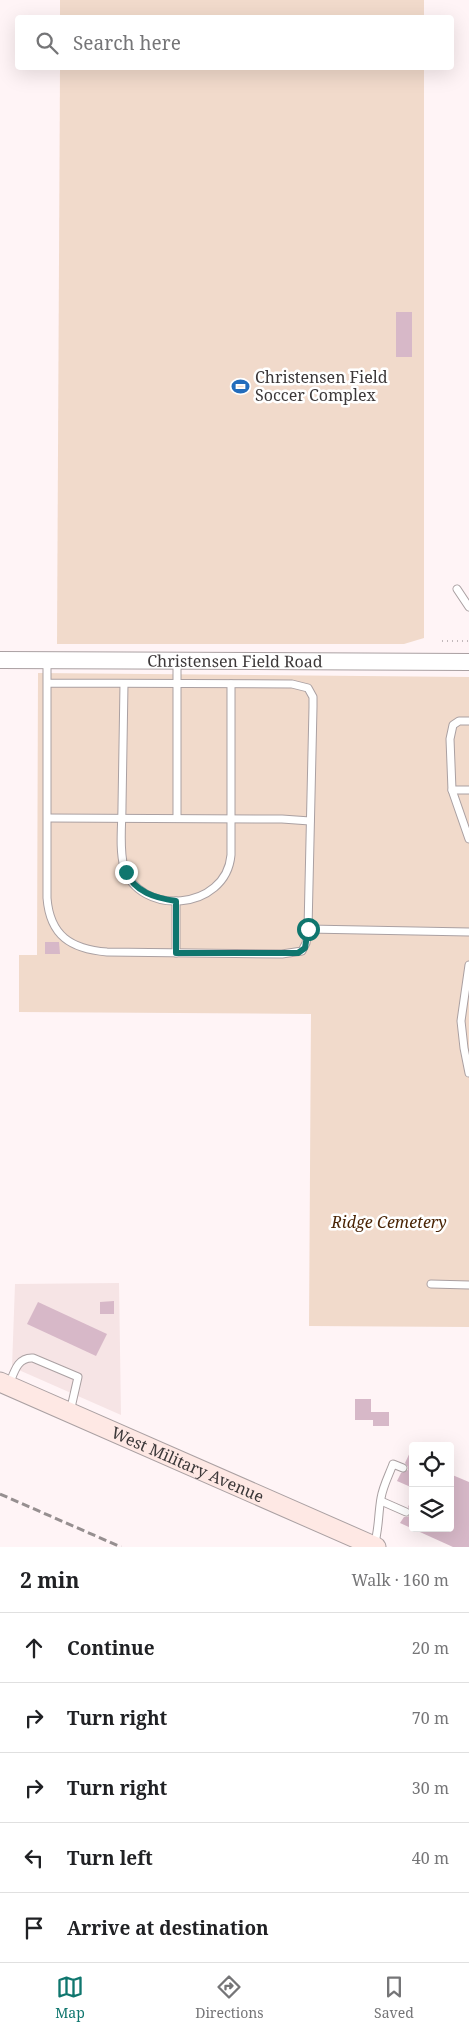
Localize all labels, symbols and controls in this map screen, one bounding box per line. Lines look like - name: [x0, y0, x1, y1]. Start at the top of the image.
- search box: [15, 15, 454, 70]
- icon: search: [33, 29, 61, 57]
- text: Search here: [73, 30, 181, 56]
- place label: Christensen Field Soccer Complex: [255, 366, 388, 406]
- sports icon: Christensen Field Soccer Complex: [231, 376, 251, 396]
- street label: Christensen Field Road: [147, 650, 323, 672]
- route end: [115, 861, 138, 884]
- route start: [297, 918, 320, 941]
- park label: Ridge Cemetery: [330, 1211, 447, 1233]
- street label: West Military Avenue: [108, 1421, 267, 1507]
- map controls: [409, 1442, 454, 1532]
- button: locate: [409, 1442, 454, 1487]
- button: layers: [409, 1487, 454, 1532]
- text: 2 min: [20, 1566, 79, 1594]
- text: Walk · 160 m: [352, 1569, 449, 1591]
- icon: ahead: [20, 1634, 48, 1662]
- text: Continue: [67, 1635, 155, 1661]
- text: 20 m: [412, 1637, 449, 1659]
- icon: right: [20, 1704, 48, 1732]
- text: Turn right: [67, 1705, 167, 1731]
- text: 70 m: [412, 1707, 449, 1729]
- icon: right: [20, 1774, 48, 1802]
- text: Turn right: [67, 1775, 167, 1801]
- text: 30 m: [412, 1777, 449, 1799]
- icon: left: [20, 1844, 48, 1872]
- text: Turn left: [67, 1845, 153, 1871]
- text: 40 m: [412, 1847, 449, 1869]
- icon: arrive: [20, 1914, 48, 1942]
- text: Arrive at destination: [67, 1915, 269, 1941]
- tab: Map: [55, 1973, 85, 2022]
- tab: Directions: [195, 1973, 264, 2022]
- tab: Saved: [374, 1973, 414, 2022]

